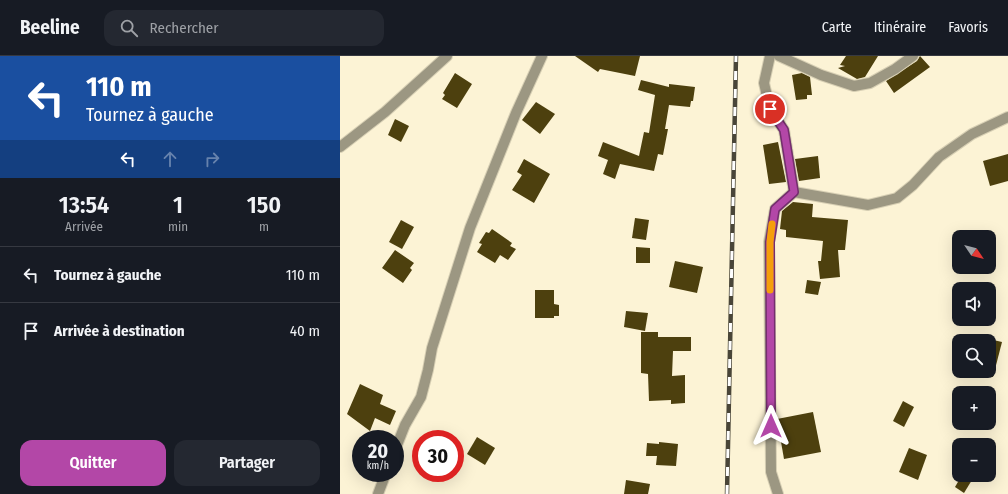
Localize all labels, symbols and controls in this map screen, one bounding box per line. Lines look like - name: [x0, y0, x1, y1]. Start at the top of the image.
- search box: [104, 10, 384, 46]
- text: Beeline: [20, 16, 80, 39]
- icon: search: [118, 17, 140, 39]
- text: Rechercher: [150, 19, 218, 37]
- text: Carte: [822, 19, 852, 36]
- text: Itinéraire: [874, 19, 926, 36]
- text: Favoris: [948, 19, 988, 36]
- text: 110 m: [86, 70, 152, 103]
- icon: left: [20, 72, 72, 124]
- pin: [753, 92, 787, 126]
- icon: arrive: [759, 98, 781, 120]
- text: Tournez à gauche: [86, 104, 214, 126]
- icon: left: [117, 148, 139, 170]
- icon: ahead: [159, 148, 181, 170]
- icon: right: [201, 148, 223, 170]
- text: 13:54: [59, 191, 109, 219]
- text: 1: [173, 191, 183, 219]
- text: 150: [247, 191, 281, 219]
- text: Arrivée: [65, 219, 103, 234]
- text: min: [168, 219, 188, 234]
- text: m: [259, 219, 269, 234]
- north arrow: [952, 230, 996, 274]
- map controls: [952, 230, 996, 482]
- icon: left: [20, 264, 42, 286]
- text: Tournez à gauche: [54, 266, 161, 284]
- text: 110 m: [286, 266, 320, 284]
- button: sound: [952, 282, 996, 326]
- icon: arrive: [20, 320, 42, 342]
- text: Arrivée à destination: [54, 322, 185, 340]
- text: 40 m: [290, 322, 320, 340]
- button: search: [952, 334, 996, 378]
- button: +: [952, 386, 996, 430]
- position arrow: [750, 405, 792, 447]
- speed limit sign: 30: [412, 430, 464, 482]
- button: −: [952, 438, 996, 482]
- text: 20: [368, 439, 388, 463]
- button: Quitter: [20, 440, 166, 486]
- button: Partager: [174, 440, 320, 486]
- text: km/h: [367, 460, 389, 472]

